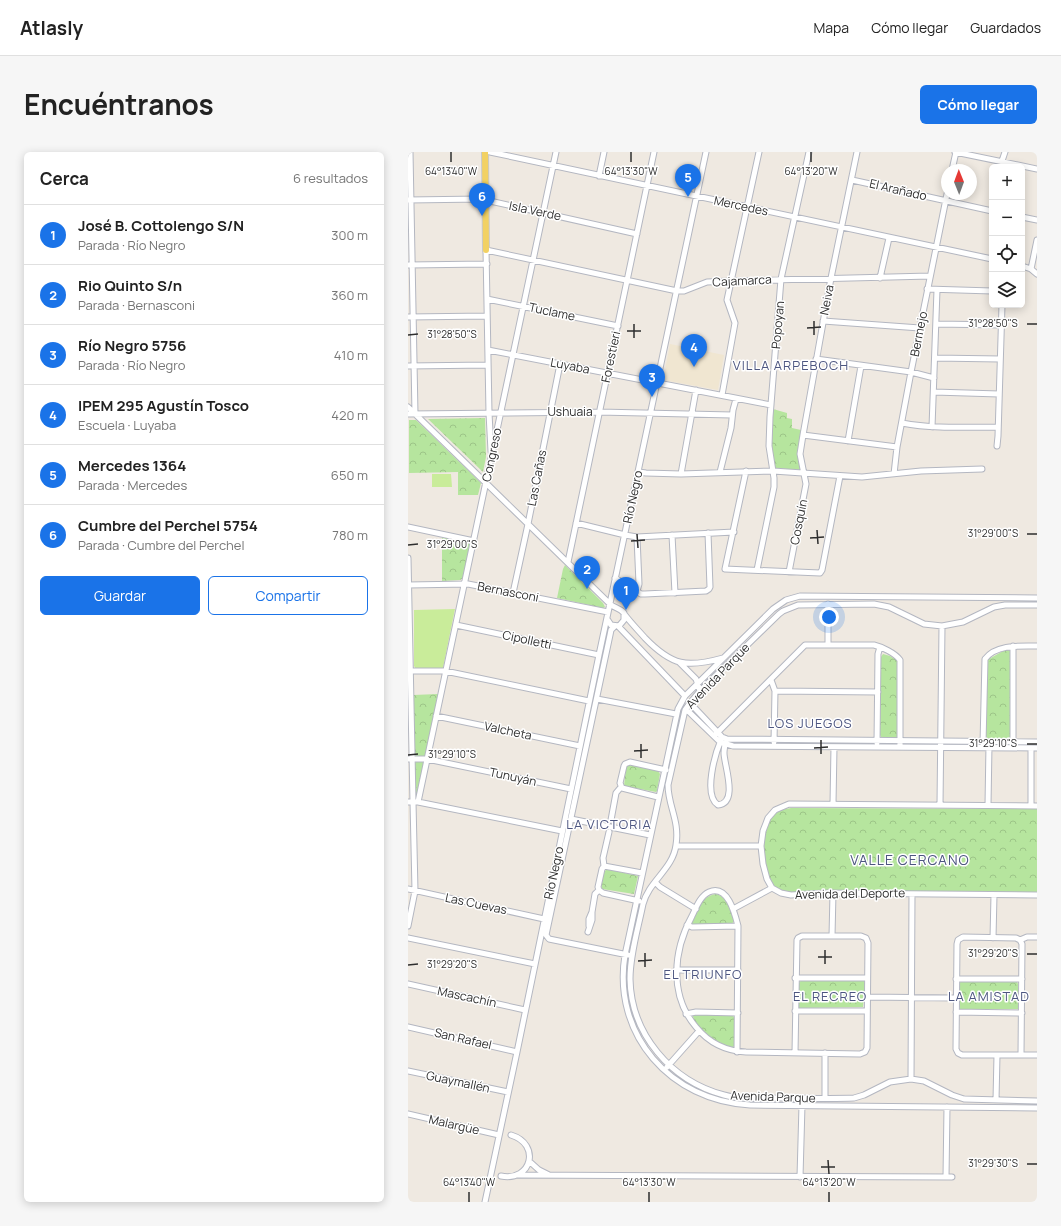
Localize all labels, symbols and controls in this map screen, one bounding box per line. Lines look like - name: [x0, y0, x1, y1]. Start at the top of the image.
- text: Atlasly: [20, 15, 83, 41]
- text: Mapa: [814, 18, 849, 37]
- text: Cómo llegar: [871, 18, 948, 37]
- text: Guardados: [970, 18, 1041, 37]
- text: Encuéntranos: [24, 85, 214, 123]
- button: Cómo llegar: [920, 85, 1037, 124]
- text: 64°13'40"W: [425, 164, 478, 178]
- text: 64°13'30"W: [604, 164, 658, 178]
- pin: 5: [675, 164, 701, 197]
- text: 64°13'20"W: [784, 164, 838, 178]
- north arrow: [941, 164, 977, 200]
- map controls: [989, 164, 1025, 308]
- button: +: [989, 164, 1025, 200]
- text: Cerca: [40, 167, 89, 190]
- text: 6 resultados: [293, 169, 368, 187]
- street label: El Arañado: [868, 175, 928, 204]
- pin: 6: [469, 183, 495, 216]
- street label: Mercedes: [712, 191, 770, 220]
- street label: Isla Verde: [507, 197, 563, 224]
- button: −: [989, 200, 1025, 236]
- text: José B. Cottolengo S/N: [78, 215, 244, 236]
- text: 1: [50, 226, 56, 244]
- text: 300 m: [331, 226, 368, 244]
- text: Parada · Río Negro: [78, 236, 185, 254]
- button: locate: [989, 236, 1025, 272]
- street label: Cajamarca: [712, 270, 772, 291]
- button: layers: [989, 272, 1025, 308]
- text: Rio Quinto S/n: [78, 275, 182, 296]
- street label: Neiva: [815, 283, 838, 316]
- text: 2: [49, 286, 57, 304]
- text: 360 m: [331, 286, 368, 304]
- text: Parada · Bernasconi: [78, 296, 195, 314]
- street label: Tuclame: [527, 298, 577, 325]
- street label: Popoyan: [767, 300, 788, 350]
- street label: Bermejo: [906, 310, 931, 358]
- text: 31°28'50"S: [968, 316, 1018, 330]
- text: 31°28'50"S: [427, 327, 477, 341]
- street label: Forestieri: [597, 330, 624, 384]
- pin: 4: [681, 334, 707, 367]
- text: Río Negro 5756: [78, 335, 186, 356]
- text: 3: [49, 346, 57, 364]
- text: 410 m: [334, 346, 368, 364]
- street label: Luyaba: [549, 353, 591, 378]
- text: Parada · Río Negro: [78, 356, 185, 374]
- district label: VILLA ARPEBOCH: [733, 356, 849, 374]
- pin: 3: [639, 364, 665, 397]
- text: IPEM 295 Agustín Tosco: [78, 395, 249, 416]
- street label: Ushuaia: [547, 403, 593, 420]
- text: 4: [49, 406, 57, 424]
- text: 420 m: [331, 406, 368, 424]
- text: Escuela · Luyaba: [78, 416, 176, 434]
- street label: Congreso: [478, 426, 505, 483]
- street label: Las Cañas: [523, 448, 550, 507]
- text: Mercedes 1364: [78, 455, 186, 476]
- text: 5: [49, 466, 57, 484]
- text: 650 m: [331, 466, 368, 484]
- street label: Río Negro: [619, 469, 646, 525]
- text: Parada · Mercedes: [78, 476, 187, 494]
- street label: Cosquín: [786, 498, 811, 546]
- text: Cumbre del Perchel 5754: [78, 515, 258, 536]
- text: 6: [49, 526, 57, 544]
- text: 780 m: [332, 526, 368, 544]
- text: 31°29'00"S: [968, 526, 1018, 540]
- text: Parada · Cumbre del Perchel: [78, 536, 244, 554]
- text: 31°29'00"S: [427, 537, 477, 551]
- pin: 2: [574, 556, 600, 589]
- button: Guardar: [40, 576, 200, 615]
- button: Compartir: [208, 576, 368, 615]
- street label: Bernasconi: [476, 577, 540, 606]
- pin: 1: [613, 577, 639, 610]
- your location: [819, 607, 839, 627]
- street label: Cipolletti: [501, 626, 553, 653]
- street label: Avenida Parque: [682, 639, 753, 712]
- district label: LOS JUEGOS: [767, 714, 853, 732]
- street label: Valcheta: [483, 717, 534, 744]
- text: 31°29'10"S: [969, 736, 1017, 750]
- text: 31°29'10"S: [428, 747, 476, 761]
- street label: Tunuyán: [488, 763, 538, 790]
- district label: LA VICTORIA: [566, 815, 652, 833]
- street label: Río Negro: [540, 845, 567, 901]
- district label: VALLE CERCANO: [850, 850, 970, 869]
- street label: Avenida del Deporte: [795, 884, 905, 903]
- street label: Las Cuevas: [444, 889, 509, 918]
- text: 31°29'20"S: [968, 946, 1018, 960]
- text: 31°29'20"S: [427, 957, 477, 971]
- district label: EL TRIUNFO: [664, 965, 742, 983]
- street label: Mascachín: [436, 982, 498, 1011]
- district label: EL RECREO: [793, 987, 867, 1005]
- district label: LA AMISTAD: [948, 987, 1030, 1005]
- street label: San Rafael: [433, 1024, 493, 1053]
- street label: Guaymallén: [425, 1066, 491, 1097]
- street label: Avenida Parque: [730, 1087, 816, 1106]
- street label: Malargüe: [427, 1110, 481, 1139]
- text: 31°29'30"S: [968, 1156, 1018, 1170]
- text: 64°13'40"W: [443, 1175, 496, 1189]
- text: 64°13'30"W: [622, 1175, 676, 1189]
- text: 64°13'20"W: [802, 1175, 856, 1189]

